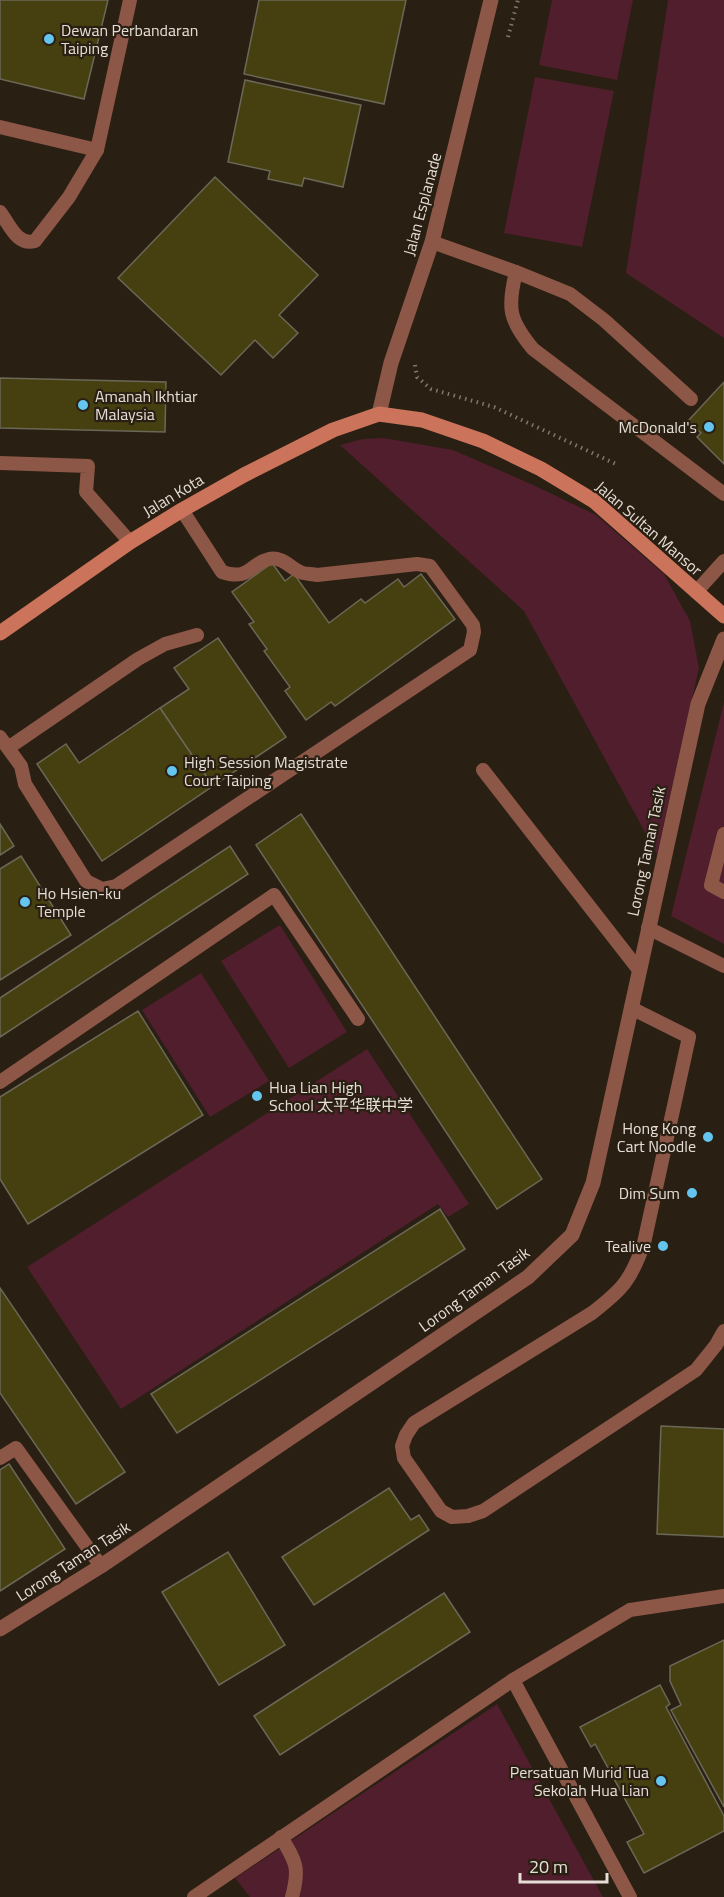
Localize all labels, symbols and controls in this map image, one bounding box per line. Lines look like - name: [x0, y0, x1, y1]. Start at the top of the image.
- place label: Dewan Perbandaran Taiping: [61, 18, 198, 60]
- marker: Dewan Perbandaran Taiping: [42, 32, 56, 46]
- street label: Jalan Esplanade: [397, 150, 447, 258]
- place label: Amanah Ikhtiar Malaysia: [95, 384, 198, 426]
- marker: Amanah Ikhtiar Malaysia: [76, 398, 90, 412]
- place label: McDonald's: [618, 415, 697, 439]
- marker: McDonald's: [702, 420, 716, 434]
- street label: Jalan Kota: [138, 467, 208, 523]
- street label: Jalan Sultan Mansor: [590, 475, 708, 581]
- place label: High Session Magistrate Court Taiping: [184, 750, 348, 792]
- marker: High Session Magistrate Court Taiping: [165, 764, 179, 778]
- street label: Lorong Taman Tasik: [621, 783, 672, 918]
- place label: Ho Hsien-ku Temple: [37, 881, 121, 923]
- marker: Ho Hsien-ku Temple: [18, 895, 32, 909]
- place label: Hua Lian High School 太平华联中学: [269, 1075, 413, 1117]
- marker: Hua Lian High School 太平华联中学: [250, 1089, 264, 1103]
- place label: Hong Kong Cart Noodle: [617, 1116, 696, 1158]
- marker: Hong Kong Cart Noodle: [701, 1130, 715, 1144]
- place label: Dim Sum: [619, 1181, 680, 1205]
- marker: Dim Sum: [685, 1186, 699, 1200]
- place label: Tealive: [605, 1234, 651, 1258]
- marker: Tealive: [656, 1239, 670, 1253]
- street label: Lorong Taman Tasik: [413, 1240, 535, 1338]
- street label: Lorong Taman Tasik: [11, 1515, 135, 1607]
- place label: Persatuan Murid Tua Sekolah Hua Lian: [510, 1760, 649, 1802]
- marker: Persatuan Murid Tua Sekolah Hua Lian: [654, 1774, 668, 1788]
- scale bar: [520, 1846, 607, 1884]
- text: 20 m: [529, 1853, 568, 1880]

